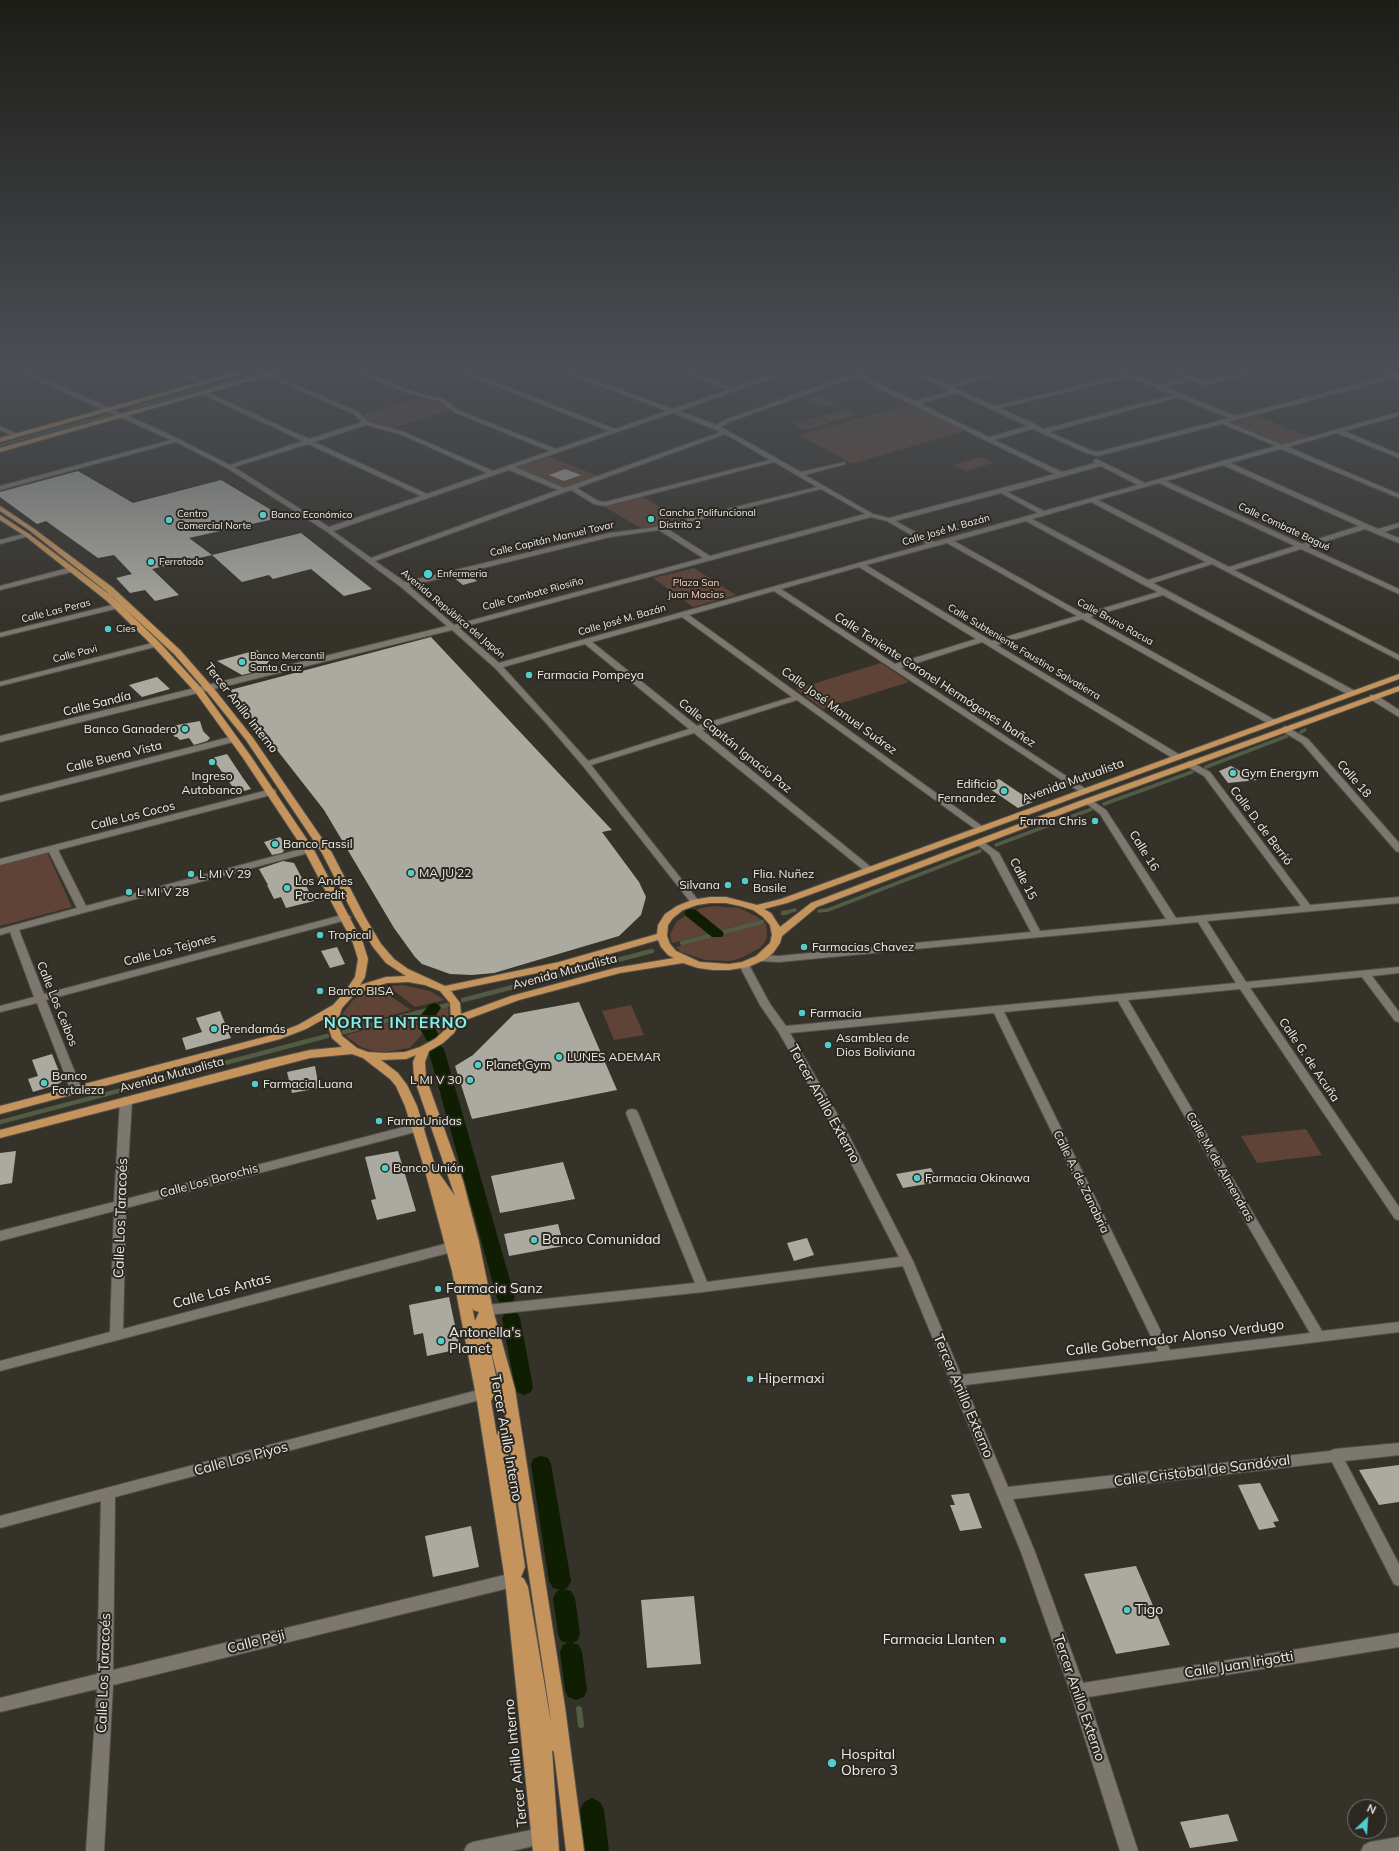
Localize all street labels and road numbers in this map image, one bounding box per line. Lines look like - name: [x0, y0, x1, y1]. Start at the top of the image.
- street label: Calle Combate Bagué: [1236, 500, 1332, 554]
- street label: Calle José M. Bazán: [901, 512, 991, 548]
- street label: Calle Capitán Manuel Tovar: [489, 519, 615, 559]
- street label: Avenida República del Japón: [399, 567, 507, 661]
- street label: Calle Combate Riosiño: [481, 575, 585, 613]
- street label: Calle Bruno Racua: [1075, 596, 1155, 648]
- street label: Calle Las Peras: [20, 597, 92, 625]
- street label: Calle José M. Bazán: [577, 602, 667, 638]
- street label: Calle Subteniente Faustino Salvatierra: [946, 602, 1102, 702]
- street label: Calle Teniente Coronel Hermógenes Ibañez: [832, 609, 1038, 751]
- street label: Calle Pavi: [52, 643, 98, 665]
- street label: Tercer Anillo Interno: [201, 660, 281, 756]
- street label: Calle José Manuel Suárez: [778, 664, 900, 758]
- street label: Calle Sandía: [62, 689, 132, 719]
- street label: Calle Capitán Ignacio Paz: [675, 696, 795, 796]
- street label: Calle Buena Vista: [65, 738, 163, 776]
- street label: Avenida Mutualista: [1020, 756, 1126, 806]
- street label: Calle 18: [1334, 757, 1374, 801]
- street label: Calle D. de Berrió: [1227, 784, 1295, 868]
- street label: Calle Los Cocos: [89, 799, 177, 833]
- street label: Calle 16: [1126, 828, 1162, 874]
- street label: Calle 15: [1006, 856, 1040, 902]
- street label: Calle Los Tejones: [122, 931, 218, 969]
- street label: Avenida Mutualista: [511, 951, 619, 993]
- street label: Calle Los Ceibos: [33, 959, 81, 1049]
- street label: Calle G. de Acuña: [1276, 1015, 1342, 1105]
- street label: Tercer Anillo Externo: [784, 1042, 864, 1166]
- street label: Avenida Mutualista: [118, 1054, 226, 1096]
- street label: Calle M. de Almendras: [1183, 1110, 1257, 1224]
- street label: Calle A. de Zanabria: [1050, 1128, 1112, 1236]
- street label: Calle Los Taracoés: [111, 1158, 131, 1278]
- street label: Calle Los Borochis: [158, 1161, 260, 1201]
- street label: Calle Las Antas: [171, 1270, 273, 1312]
- street label: Calle Gobernador Alonso Verdugo: [1065, 1316, 1285, 1360]
- street label: Tercer Anillo Externo: [929, 1332, 997, 1460]
- street label: Tercer Anillo Interno: [487, 1373, 525, 1503]
- street label: Calle Los Piyos: [192, 1438, 290, 1480]
- street label: Calle Cristobal de Sandóval: [1113, 1452, 1291, 1490]
- street label: Calle Los Taracoés: [94, 1613, 114, 1733]
- street label: Calle Peji: [225, 1627, 287, 1657]
- street label: Tercer Anillo Externo: [1049, 1633, 1109, 1763]
- street label: Calle Juan Irigotti: [1183, 1648, 1295, 1682]
- street label: Tercer Anillo Interno: [501, 1698, 531, 1828]

